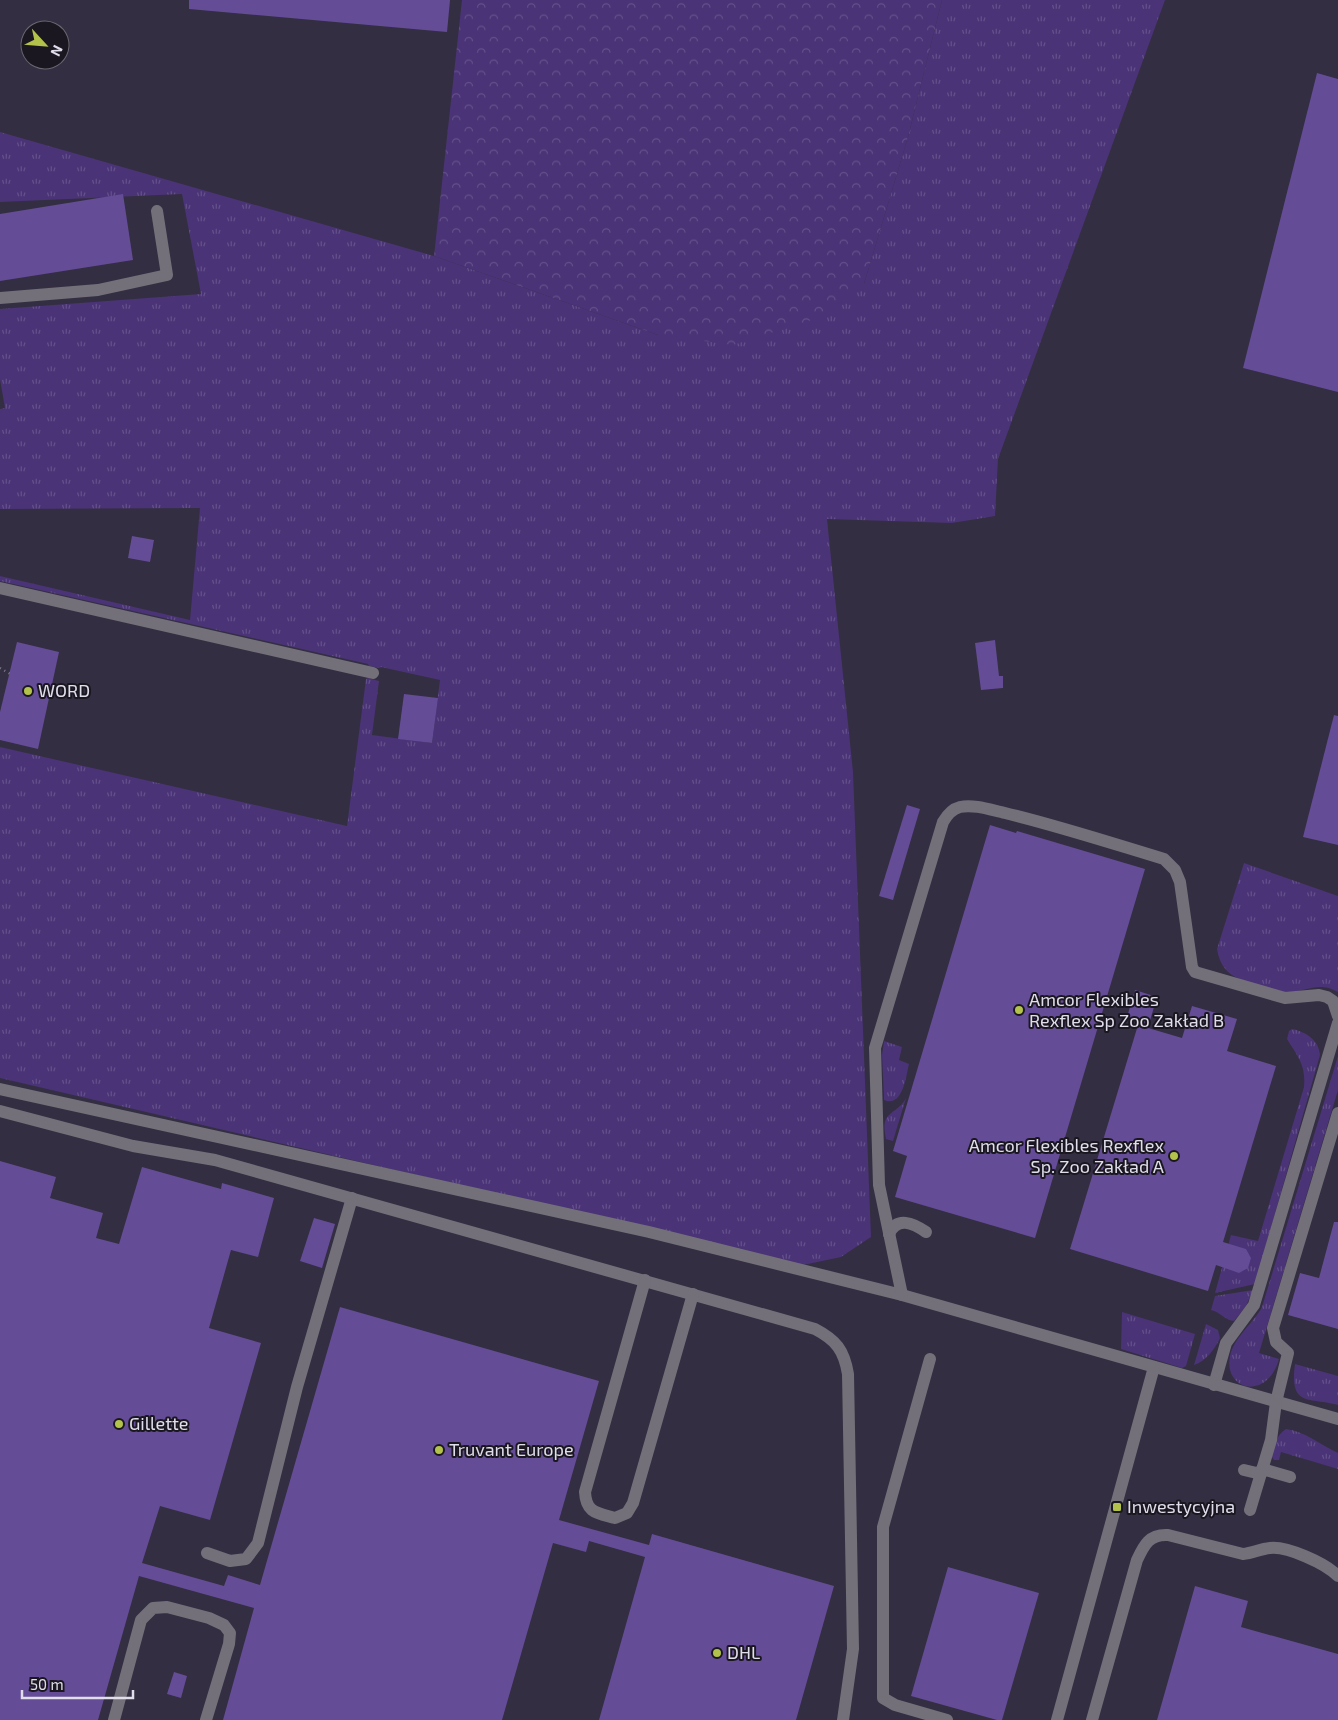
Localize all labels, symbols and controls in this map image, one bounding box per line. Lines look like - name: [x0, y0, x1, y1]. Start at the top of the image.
- north arrow: [20, 20, 70, 70]
- text: N: [47, 43, 67, 59]
- place label: WORD: [38, 679, 90, 701]
- marker: WORD: [22, 685, 34, 697]
- place label: Amcor Flexibles Rexflex Sp Zoo Zakład B: [1029, 988, 1224, 1031]
- marker: Amcor Flexibles Rexflex Sp Zoo Zakład B: [1013, 1004, 1025, 1016]
- place label: Amcor Flexibles Rexflex Sp. Zoo Zakład A: [969, 1134, 1165, 1177]
- marker: Amcor Flexibles Rexflex Sp. Zoo Zakład A: [1168, 1150, 1180, 1162]
- place label: Gillette: [129, 1412, 189, 1434]
- marker: Gillette: [113, 1418, 125, 1430]
- place label: Truvant Europe: [449, 1438, 574, 1460]
- marker: Truvant Europe: [433, 1444, 445, 1456]
- place label: Inwestycyjna: [1127, 1495, 1235, 1517]
- marker: Inwestycyjna: [1111, 1501, 1123, 1513]
- place label: DHL: [727, 1641, 760, 1663]
- marker: DHL: [711, 1647, 723, 1659]
- scale bar: [22, 1668, 134, 1700]
- text: 50 m: [30, 1675, 64, 1693]

